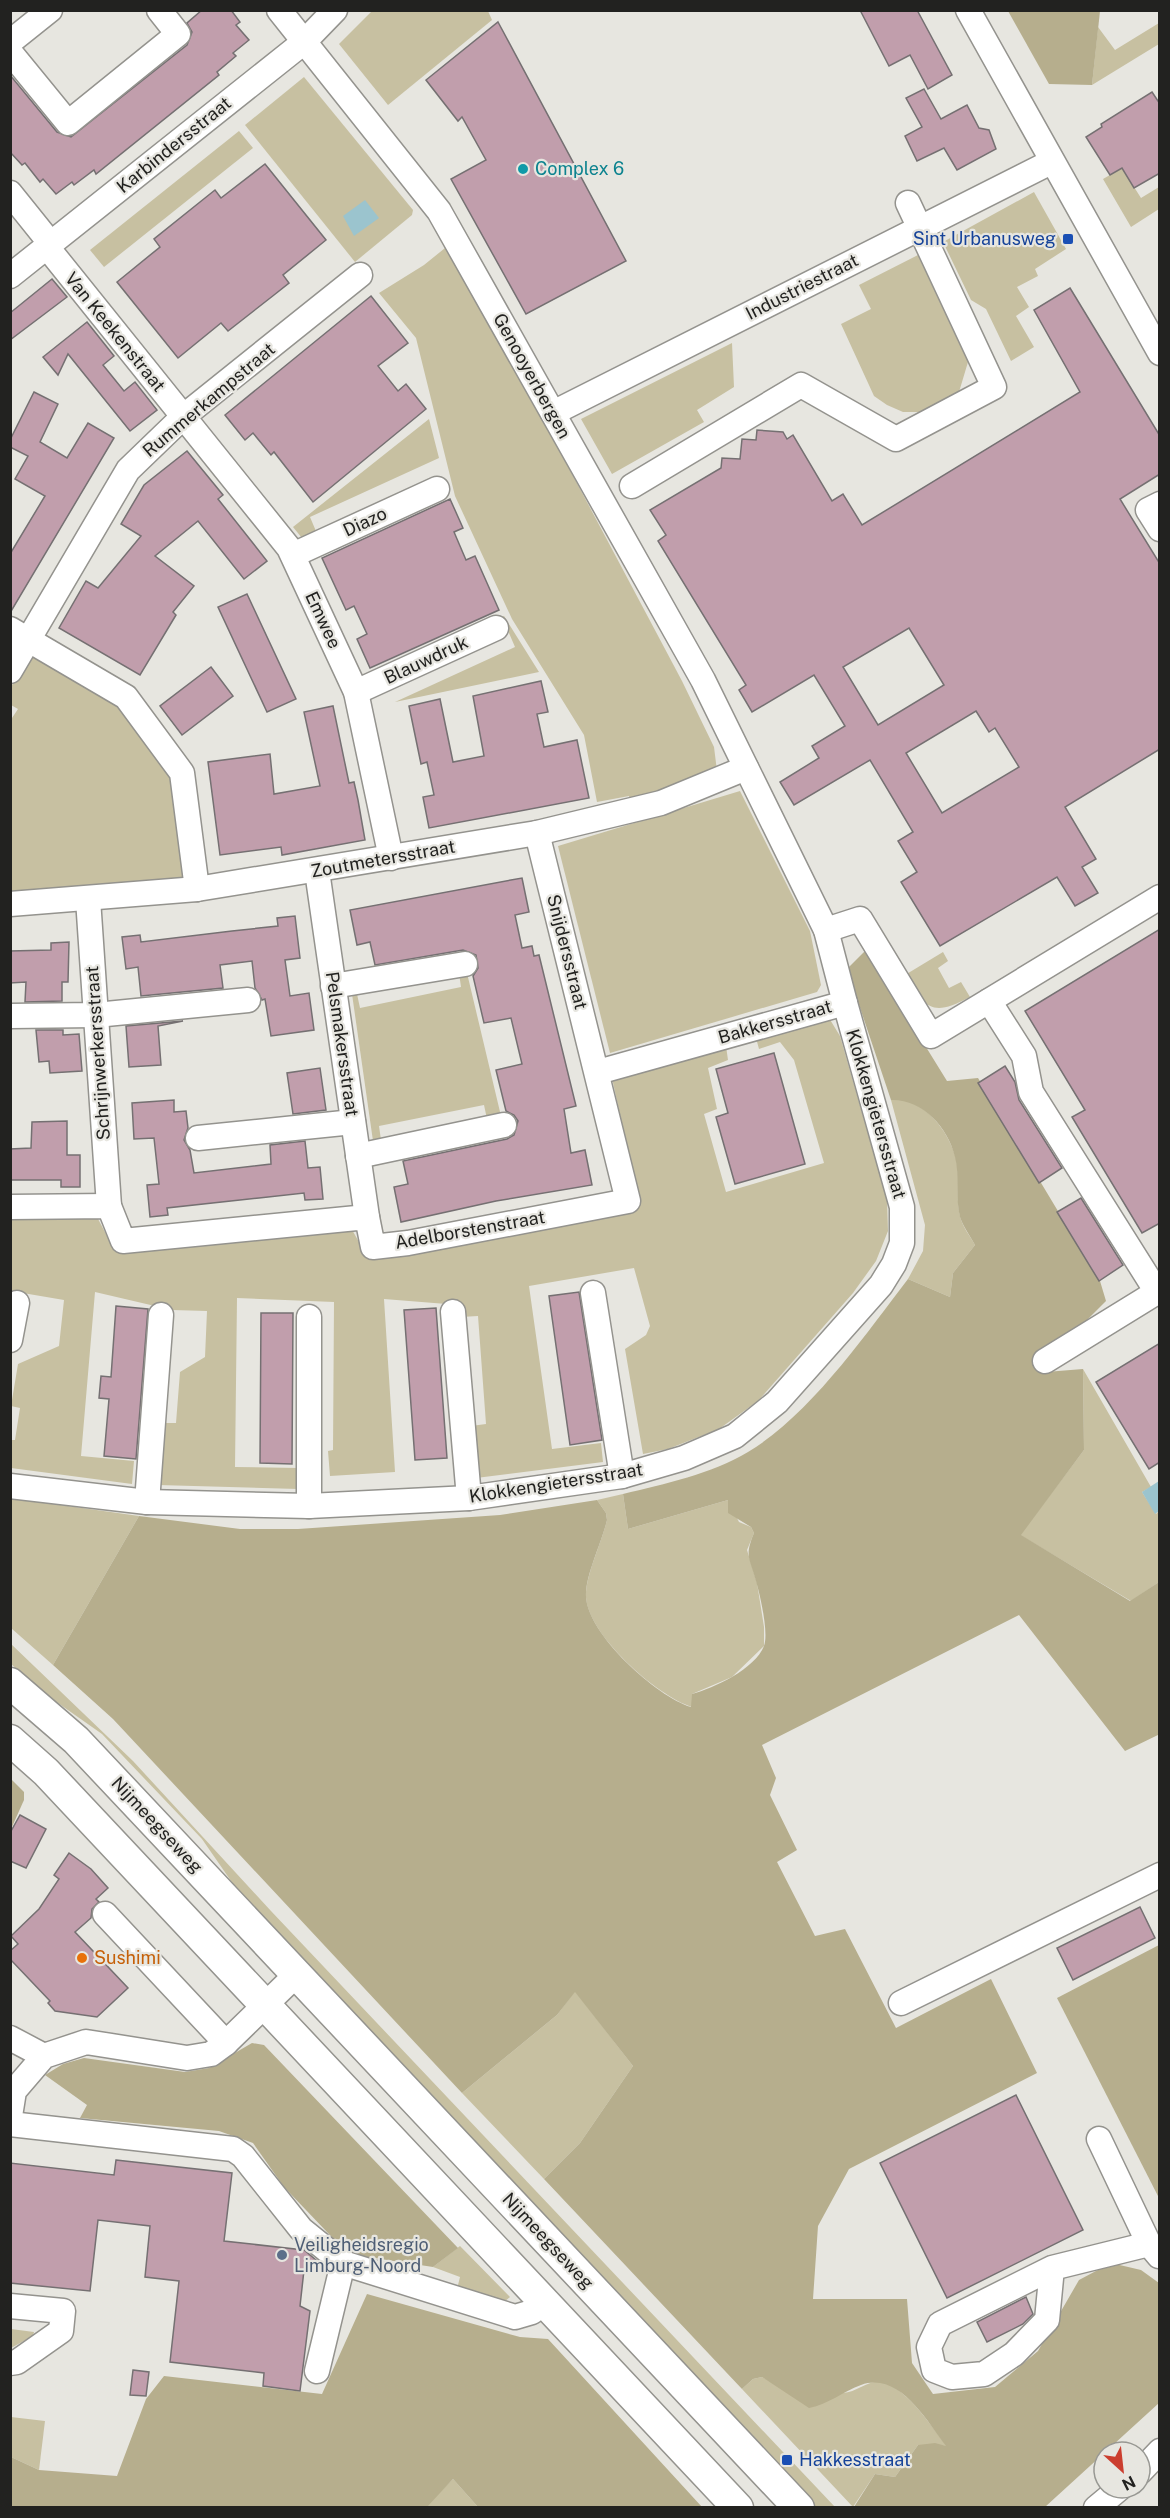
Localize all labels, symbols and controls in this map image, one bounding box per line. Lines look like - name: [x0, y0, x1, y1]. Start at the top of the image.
- street label: Karbindersstraat: [112, 92, 235, 197]
- place label: Complex 6: [535, 158, 624, 179]
- marker: Complex 6: [516, 162, 530, 176]
- place label: Sint Urbanusweg: [913, 228, 1056, 249]
- marker: Sint Urbanusweg: [1061, 232, 1075, 246]
- street label: Industriestraat: [742, 249, 861, 324]
- street label: Van Keekenstraat: [61, 268, 170, 396]
- street label: Genooyerbergen: [489, 309, 576, 442]
- street label: Rummerkampstraat: [138, 338, 279, 461]
- street label: Diazo: [340, 502, 390, 541]
- street label: Emwee: [301, 588, 346, 652]
- street label: Blauwdruk: [380, 631, 471, 688]
- street label: Zoutmetersstraat: [309, 835, 457, 882]
- street label: Snijdersstraat: [543, 892, 592, 1012]
- street label: Schrijnwerkersstraat: [81, 965, 114, 1141]
- street label: Pelsmakersstraat: [322, 970, 363, 1118]
- street label: Bakkersstraat: [716, 995, 834, 1048]
- street label: Klokkengietersstraat: [842, 1027, 911, 1201]
- street label: Adelborstenstraat: [393, 1206, 547, 1253]
- street label: Klokkengietersstraat: [468, 1458, 644, 1507]
- street label: Nijmeegseweg: [107, 1772, 207, 1877]
- place label: Sushimi: [94, 1947, 161, 1968]
- marker: Sushimi: [75, 1951, 89, 1965]
- street label: Nijmeegseweg: [498, 2188, 598, 2293]
- place label: Veiligheidsregio Limburg-Noord: [294, 2234, 429, 2276]
- marker: Veiligheidsregio Limburg-Noord: [275, 2248, 289, 2262]
- north arrow: [1092, 2440, 1152, 2500]
- place label: Hakkesstraat: [799, 2449, 911, 2470]
- marker: Hakkesstraat: [780, 2453, 794, 2467]
- text: N: [1119, 2472, 1138, 2494]

